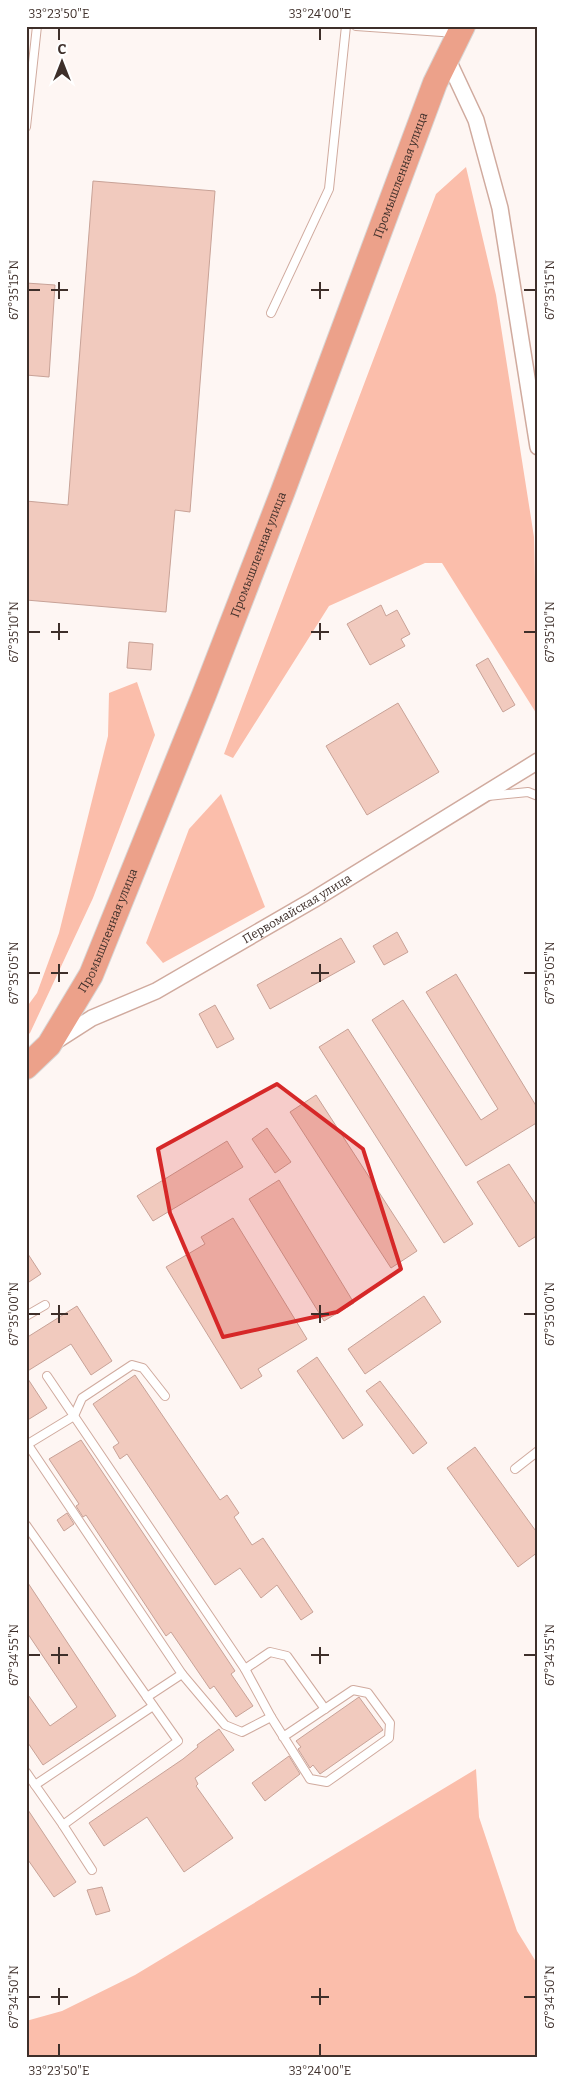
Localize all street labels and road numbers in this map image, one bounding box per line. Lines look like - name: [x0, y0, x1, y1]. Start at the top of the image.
- street label: Промышленная улица: [371, 110, 431, 240]
- street label: Промышленная улица: [228, 490, 289, 619]
- street label: Промышленная улица: [75, 866, 140, 995]
- street label: Первомайская улица: [240, 871, 354, 946]

